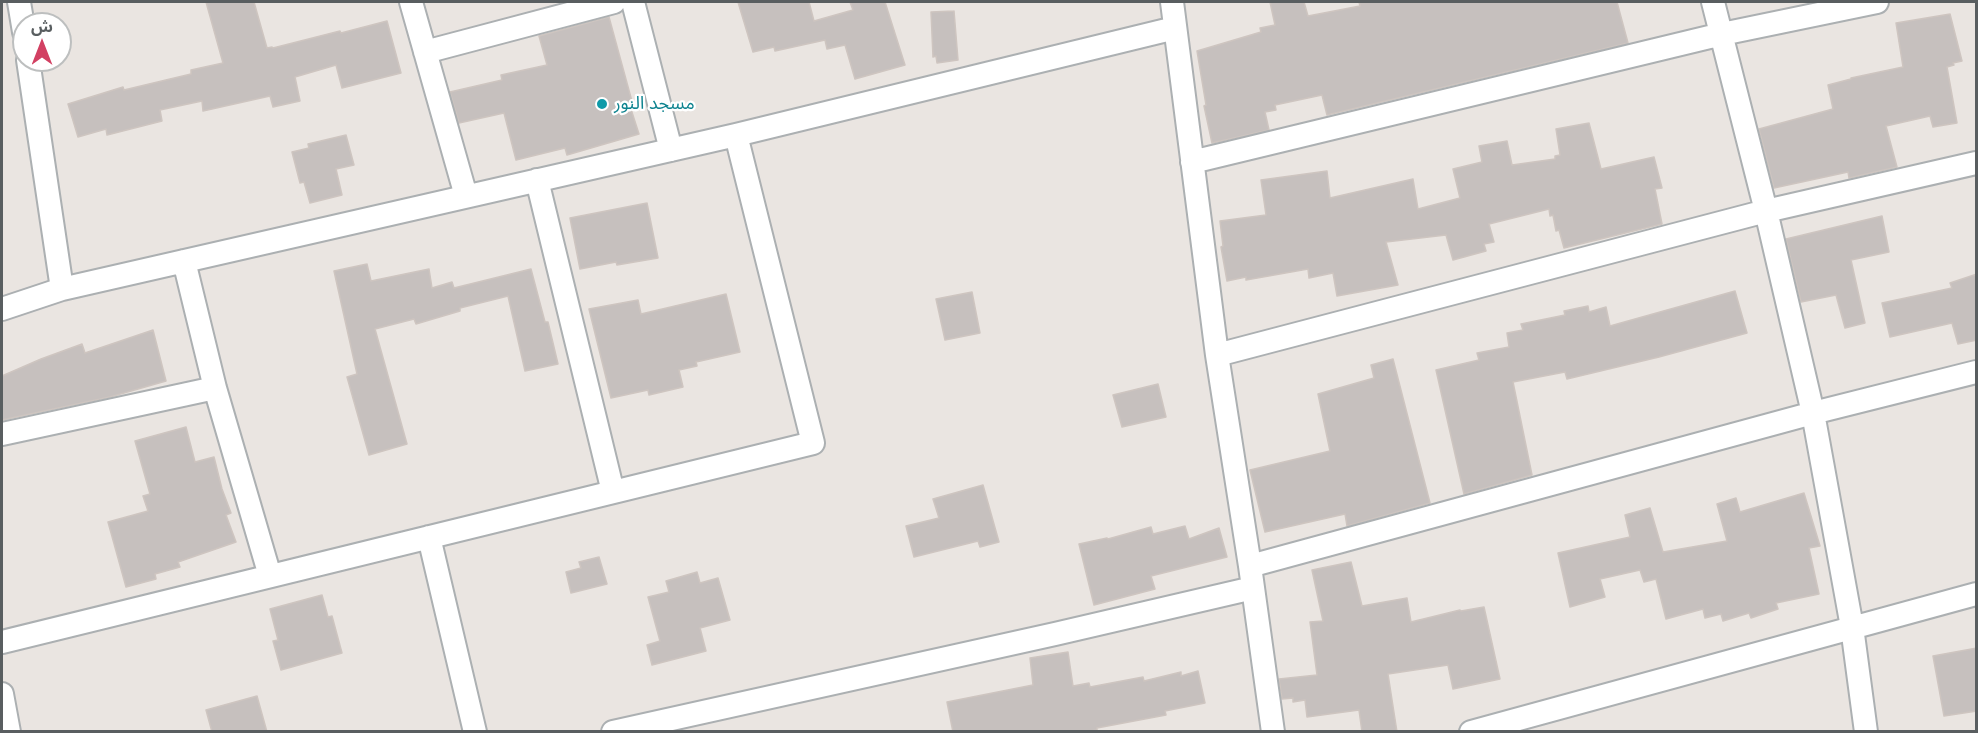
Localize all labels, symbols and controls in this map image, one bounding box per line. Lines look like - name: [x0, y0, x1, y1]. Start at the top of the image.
- north arrow: [12, 12, 72, 72]
- text: ش: [31, 16, 53, 36]
- place label: مسجد النور: [614, 93, 695, 115]
- marker: مسجد النور: [595, 97, 609, 111]

